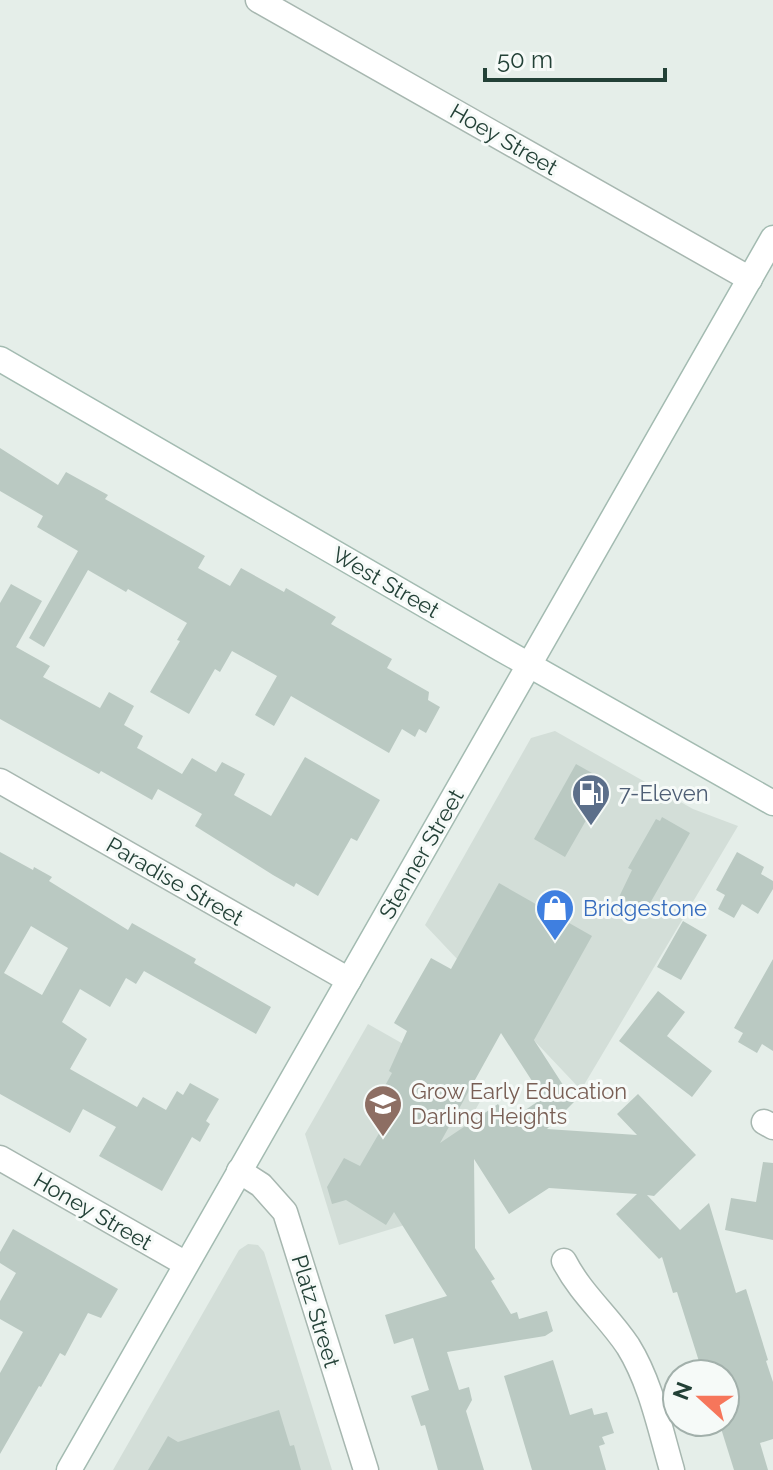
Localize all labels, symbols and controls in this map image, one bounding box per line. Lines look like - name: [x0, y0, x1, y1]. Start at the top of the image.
- scale bar: [485, 32, 665, 82]
- text: 50 m: [497, 45, 553, 74]
- street label: Hoey Street: [446, 98, 563, 180]
- street label: West Street: [328, 541, 445, 623]
- fuel station icon: 7-Eleven: [570, 772, 612, 827]
- place label: 7-Eleven: [619, 780, 708, 806]
- street label: Stenner Street: [373, 784, 469, 924]
- street label: Paradise Street: [102, 831, 249, 931]
- shop icon: Bridgestone: [534, 887, 576, 942]
- place label: Bridgestone: [583, 895, 707, 921]
- place label: Grow Early Education Darling Heights: [411, 1078, 627, 1129]
- school or university icon: Grow Early Education Darling Heights: [362, 1083, 404, 1138]
- street label: Honey Street: [29, 1167, 157, 1256]
- street label: Platz Street: [287, 1252, 346, 1371]
- north arrow: [661, 1358, 741, 1438]
- text: N: [667, 1378, 697, 1403]

